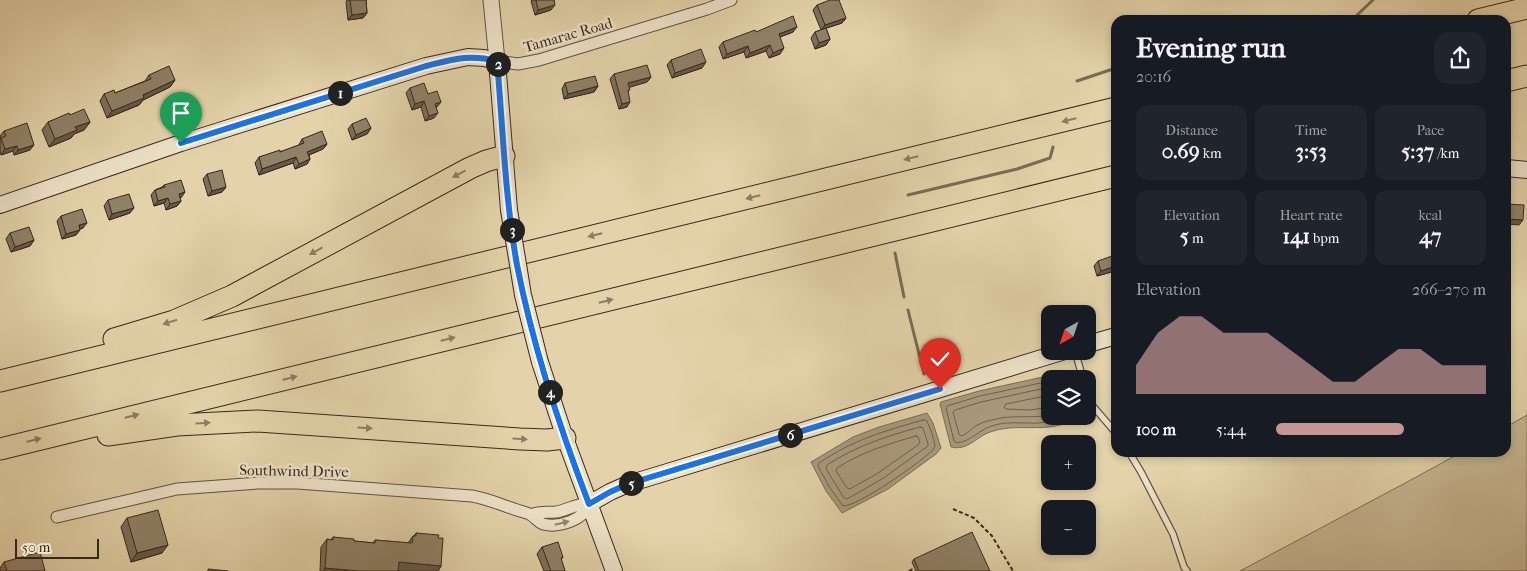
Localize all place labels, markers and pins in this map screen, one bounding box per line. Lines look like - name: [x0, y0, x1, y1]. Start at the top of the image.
- pin: 2: [486, 52, 510, 76]
- pin: 1: [328, 80, 352, 106]
- pin: [160, 92, 202, 143]
- pin: 3: [500, 218, 524, 242]
- pin: [919, 338, 961, 389]
- pin: 4: [538, 380, 562, 404]
- pin: 6: [778, 422, 802, 448]
- pin: 5: [618, 470, 644, 496]

